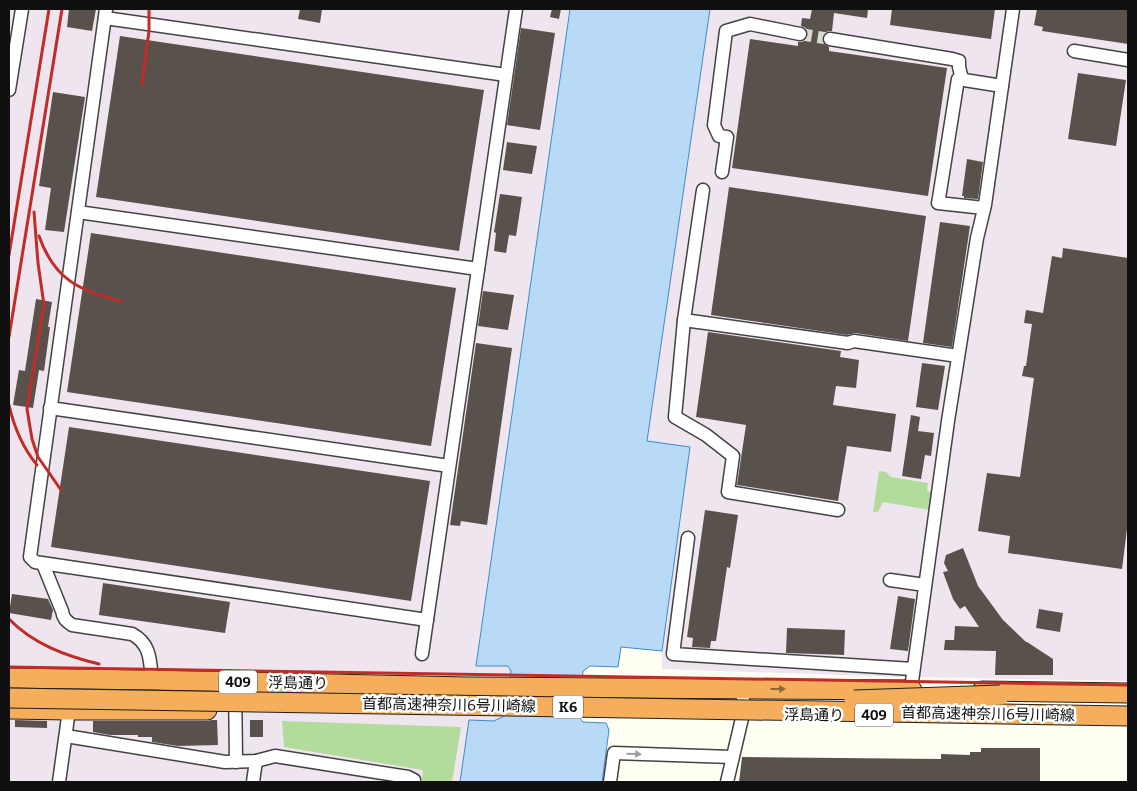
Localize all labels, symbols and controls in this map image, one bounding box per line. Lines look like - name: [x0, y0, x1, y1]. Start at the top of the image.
- road number: 409: [219, 670, 257, 694]
- street label: 浮島通り: [268, 673, 328, 693]
- one-way arrow: [770, 685, 786, 693]
- street label: 首都高速神奈川6号川崎線: [362, 694, 536, 716]
- road number: K6: [553, 696, 583, 719]
- street label: 首都高速神奈川6号川崎線: [901, 703, 1075, 725]
- road number: 409: [855, 704, 893, 726]
- street label: 浮島通り: [784, 705, 844, 725]
- one-way arrow: [626, 750, 642, 758]

